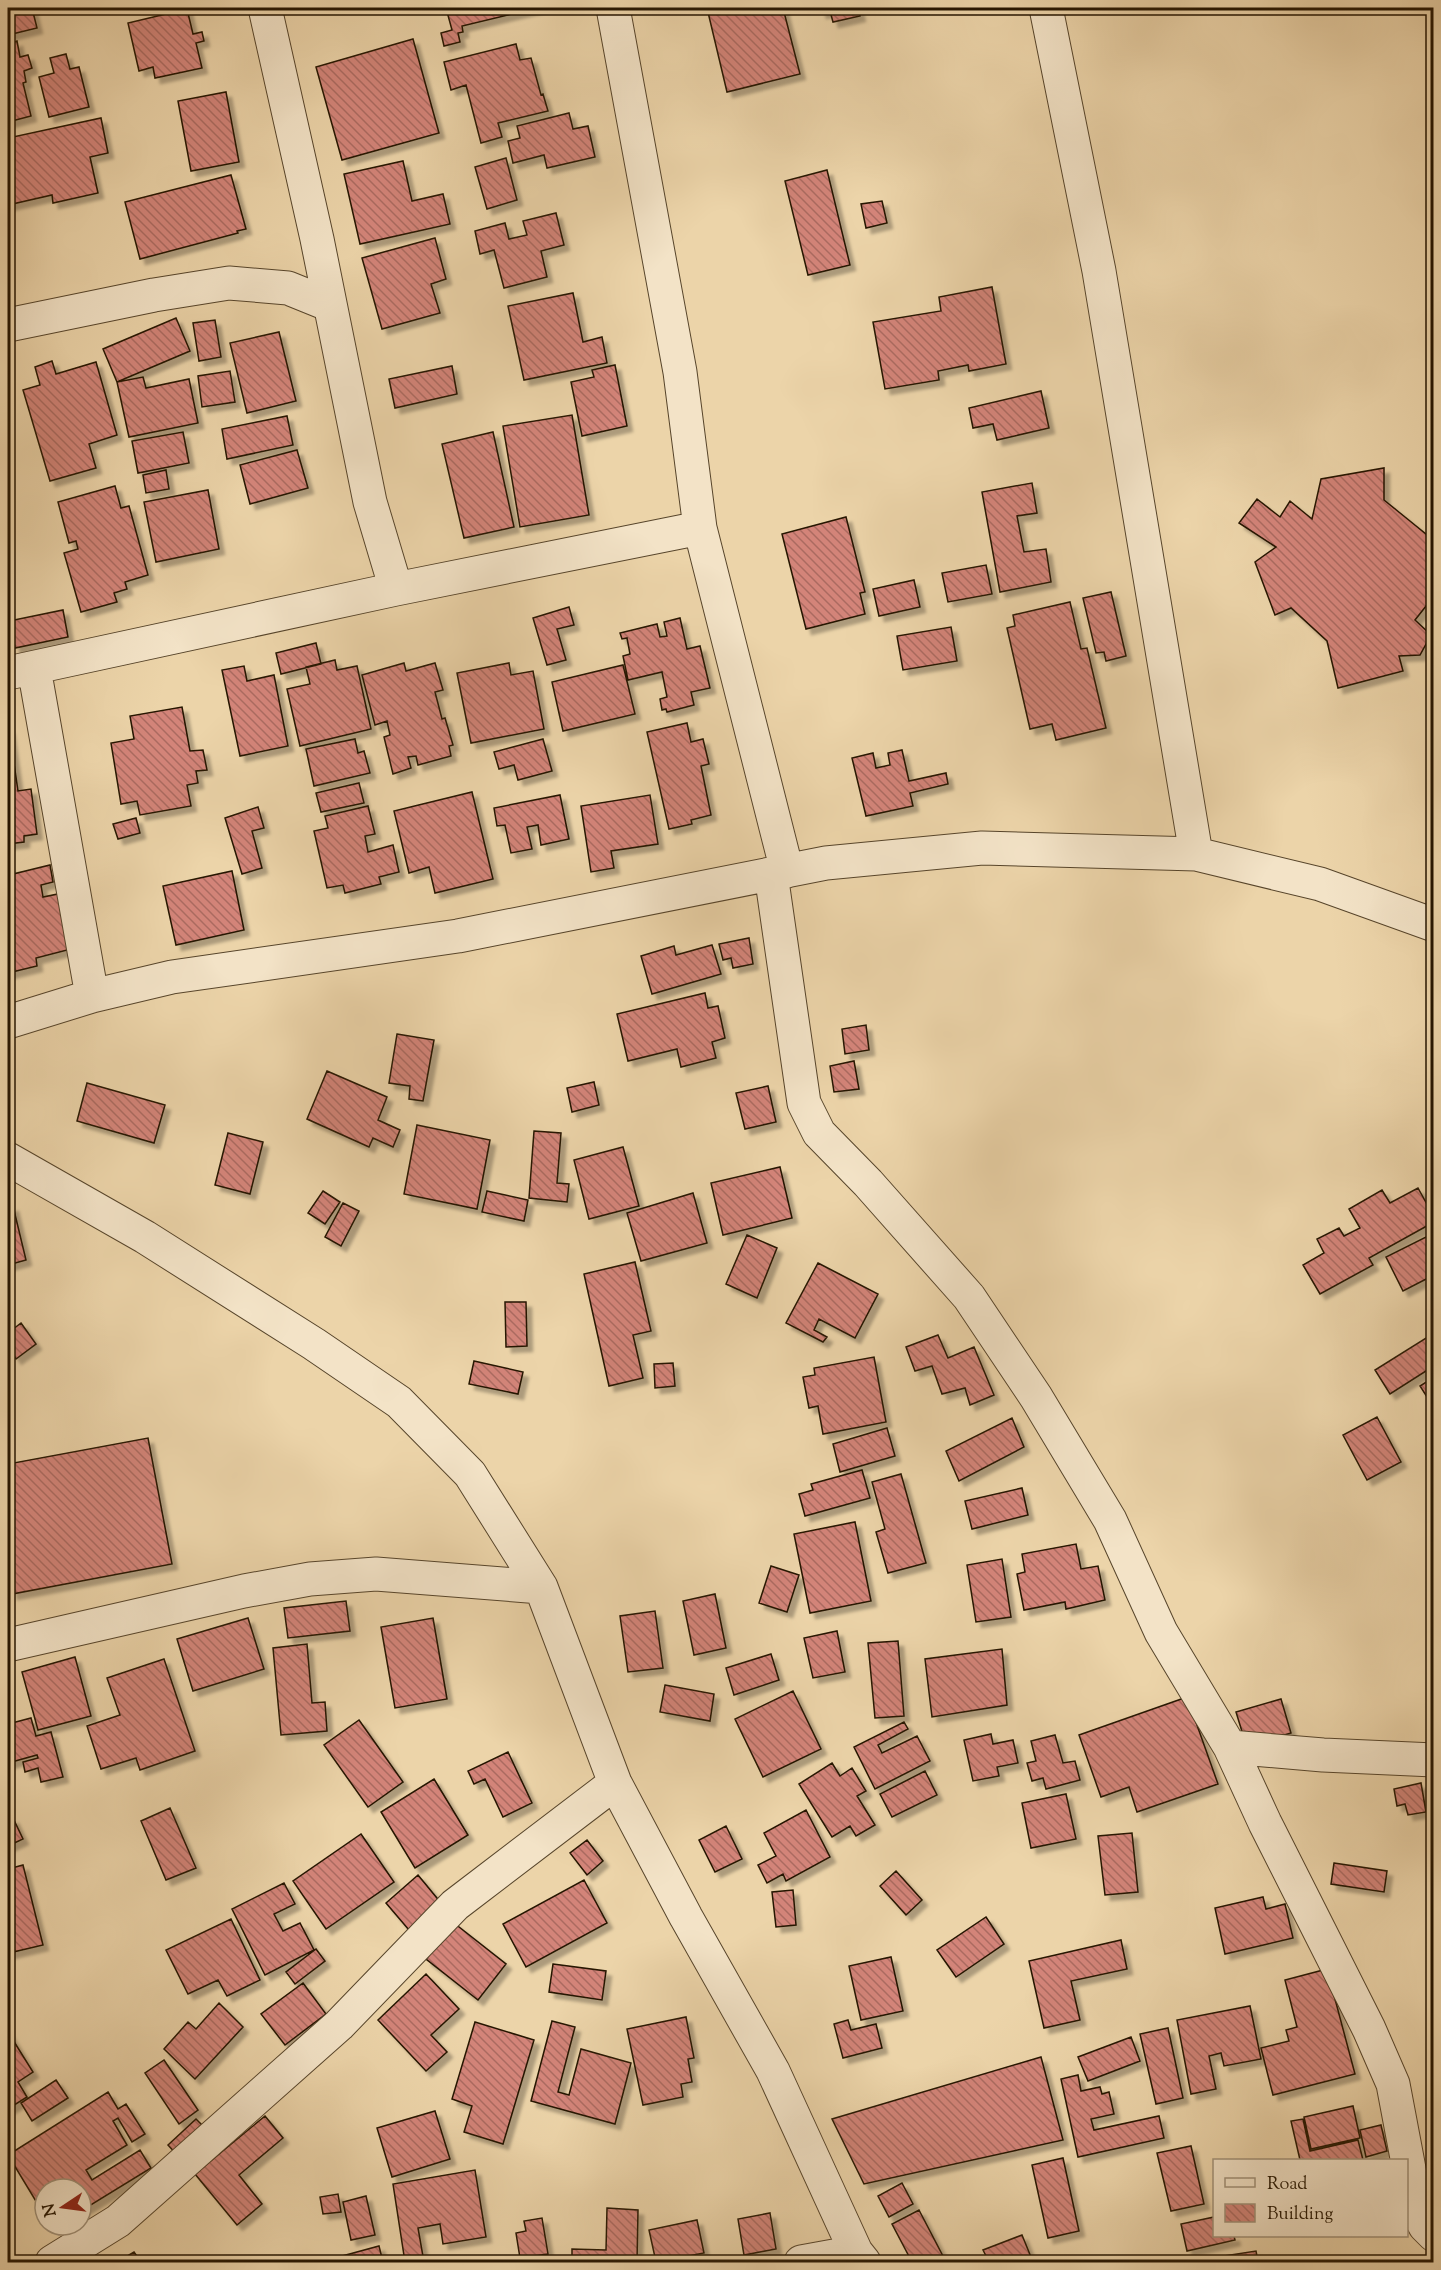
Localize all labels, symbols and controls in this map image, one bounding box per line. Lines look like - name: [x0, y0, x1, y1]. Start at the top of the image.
- legend: [1213, 2159, 1408, 2237]
- text: Road: [1267, 2172, 1307, 2198]
- north arrow: [33, 2177, 93, 2237]
- text: N: [38, 2201, 63, 2219]
- text: Building: [1267, 2202, 1333, 2228]

